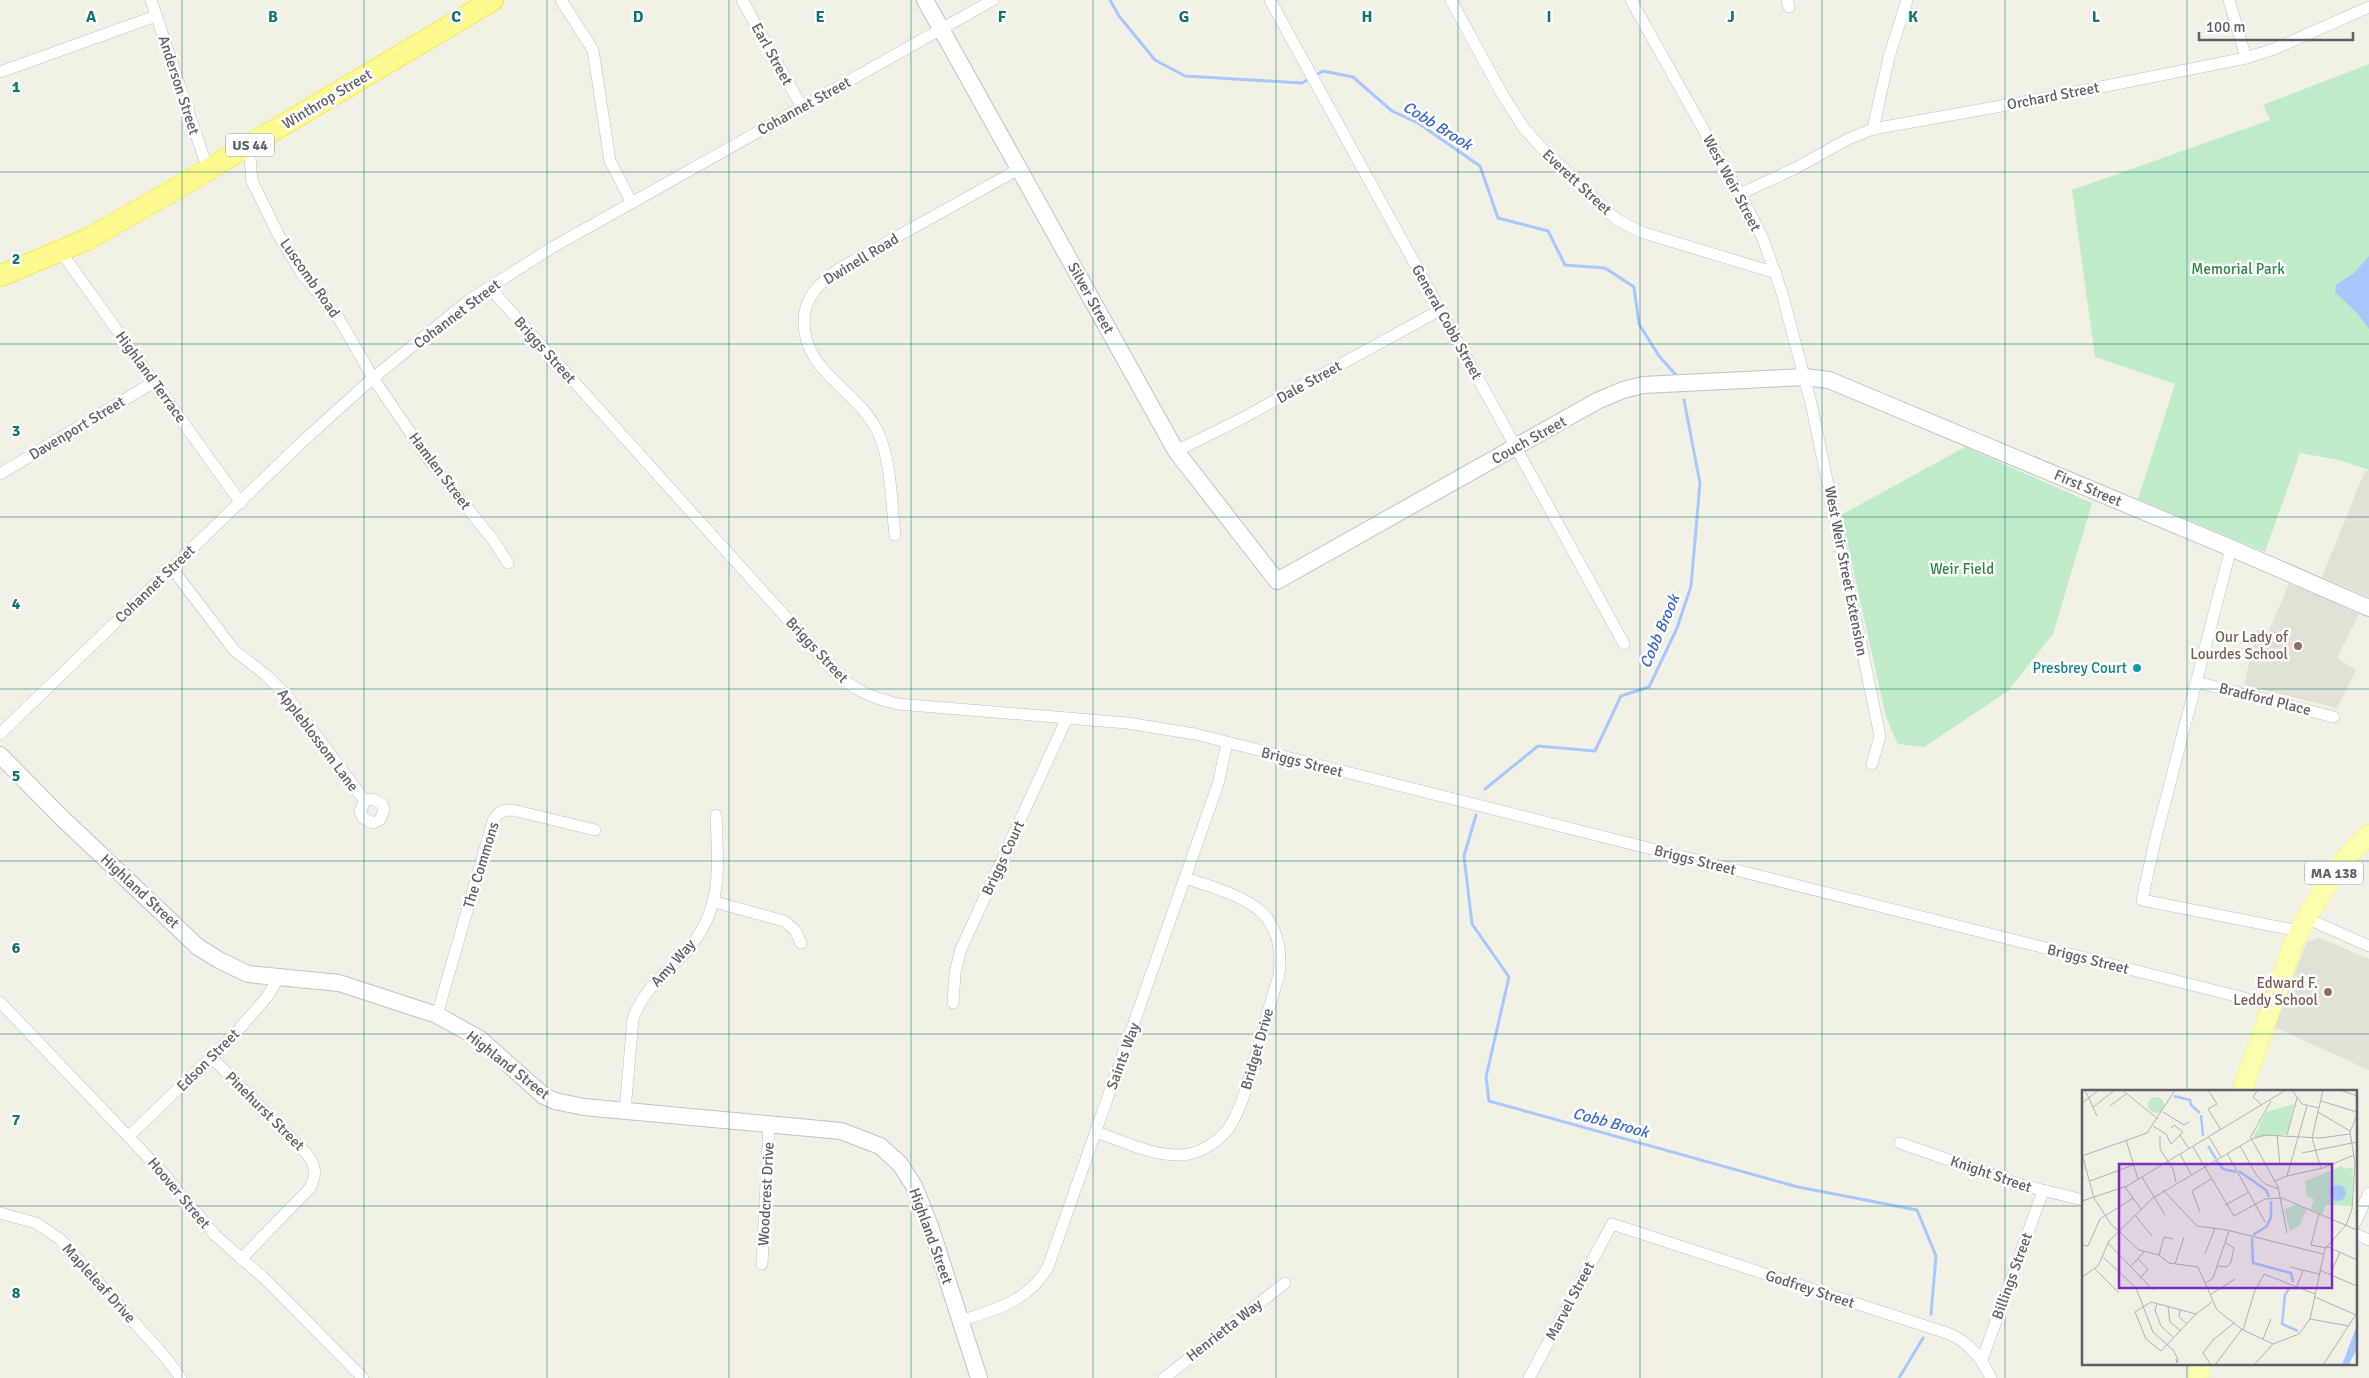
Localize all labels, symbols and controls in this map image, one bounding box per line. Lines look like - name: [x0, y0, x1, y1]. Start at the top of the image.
- text: A: [86, 7, 97, 27]
- text: B: [268, 7, 278, 27]
- text: C: [451, 7, 461, 27]
- text: D: [633, 7, 644, 27]
- text: E: [815, 7, 825, 27]
- text: F: [998, 7, 1007, 27]
- text: G: [1179, 7, 1189, 27]
- text: H: [1362, 7, 1372, 27]
- text: I: [1546, 7, 1552, 27]
- text: J: [1727, 7, 1735, 27]
- text: K: [1908, 7, 1918, 27]
- text: L: [2092, 7, 2101, 27]
- scale bar: [2199, 10, 2353, 42]
- text: 100 m: [2206, 18, 2246, 36]
- street label: Earl Street: [748, 20, 796, 88]
- street label: Anderson Street: [154, 33, 204, 137]
- street label: Winthrop Street: [279, 65, 375, 133]
- street label: Cohannet Street: [754, 73, 854, 139]
- text: 1: [12, 77, 21, 97]
- street label: Orchard Street: [2005, 78, 2101, 114]
- water label: Cobb Brook: [1399, 97, 1477, 156]
- street label: West Weir Street: [1699, 132, 1765, 234]
- road number: US 44: [226, 134, 274, 156]
- street label: Everett Street: [1539, 145, 1615, 219]
- street label: Dwinell Road: [820, 229, 902, 288]
- street label: Luscomb Road: [276, 235, 344, 321]
- text: 2: [12, 249, 20, 269]
- street label: Silver Street: [1064, 259, 1118, 337]
- park label: Memorial Park: [2191, 260, 2285, 278]
- street label: General Cobb Street: [1408, 261, 1486, 383]
- street label: Cohannet Street: [410, 276, 504, 352]
- street label: Briggs Street: [510, 313, 580, 387]
- street label: Highland Terrace: [112, 328, 190, 426]
- street label: Dale Street: [1273, 357, 1345, 407]
- street label: Davenport Street: [26, 392, 128, 464]
- street label: Couch Street: [1489, 412, 1569, 468]
- text: 3: [12, 421, 20, 441]
- street label: Hamlen Street: [405, 429, 475, 513]
- street label: First Street: [2052, 466, 2124, 510]
- street label: West Weir Street Extension: [1821, 485, 1871, 657]
- street label: Cohannet Street: [111, 541, 199, 627]
- park label: Weir Field: [1930, 560, 1994, 578]
- water label: Cobb Brook: [1635, 590, 1685, 671]
- text: 4: [12, 594, 21, 614]
- street label: Briggs Street: [782, 613, 852, 687]
- place label: Our Lady of Lourdes School: [2190, 628, 2289, 663]
- marker: Our Lady of Lourdes School: [2292, 640, 2304, 652]
- place label: Presbrey Court: [2033, 659, 2127, 677]
- marker: Presbrey Court: [2131, 662, 2143, 674]
- street label: Bradford Place: [2217, 679, 2313, 719]
- street label: Appleblossom Lane: [274, 685, 362, 795]
- street label: Briggs Street: [1259, 743, 1345, 781]
- text: 5: [12, 766, 20, 786]
- street label: Briggs Court: [978, 818, 1028, 898]
- street label: The Commons: [459, 819, 503, 910]
- street label: Briggs Street: [1652, 841, 1738, 879]
- street label: Highland Street: [97, 850, 183, 932]
- road number: MA 138: [2305, 861, 2363, 884]
- street label: Amy Way: [647, 935, 699, 991]
- text: 6: [12, 938, 21, 958]
- street label: Briggs Street: [2045, 940, 2131, 978]
- place label: Edward F. Leddy School: [2233, 974, 2318, 1009]
- marker: Edward F. Leddy School: [2322, 986, 2334, 998]
- street label: Bridget Drive: [1237, 1006, 1277, 1092]
- street label: Saints Way: [1103, 1020, 1143, 1092]
- street label: Edson Street: [173, 1025, 243, 1095]
- street label: Highland Street: [463, 1027, 553, 1103]
- street label: Pinehurst Street: [222, 1068, 308, 1154]
- inset map: [2082, 1090, 2356, 1366]
- water label: Cobb Brook: [1571, 1103, 1653, 1143]
- text: 7: [12, 1110, 21, 1130]
- street label: Woodcrest Drive: [754, 1142, 778, 1246]
- street label: Knight Street: [1948, 1152, 2034, 1196]
- street label: Hoover Street: [144, 1154, 214, 1232]
- street label: Highland Street: [905, 1186, 957, 1286]
- street label: Billings Street: [1988, 1230, 2036, 1322]
- street label: Mapleleaf Drive: [59, 1240, 139, 1326]
- street label: Marvel Street: [1542, 1259, 1598, 1343]
- street label: Godfrey Street: [1763, 1266, 1857, 1312]
- text: 8: [12, 1283, 21, 1303]
- street label: Henrietta Way: [1183, 1295, 1265, 1365]

